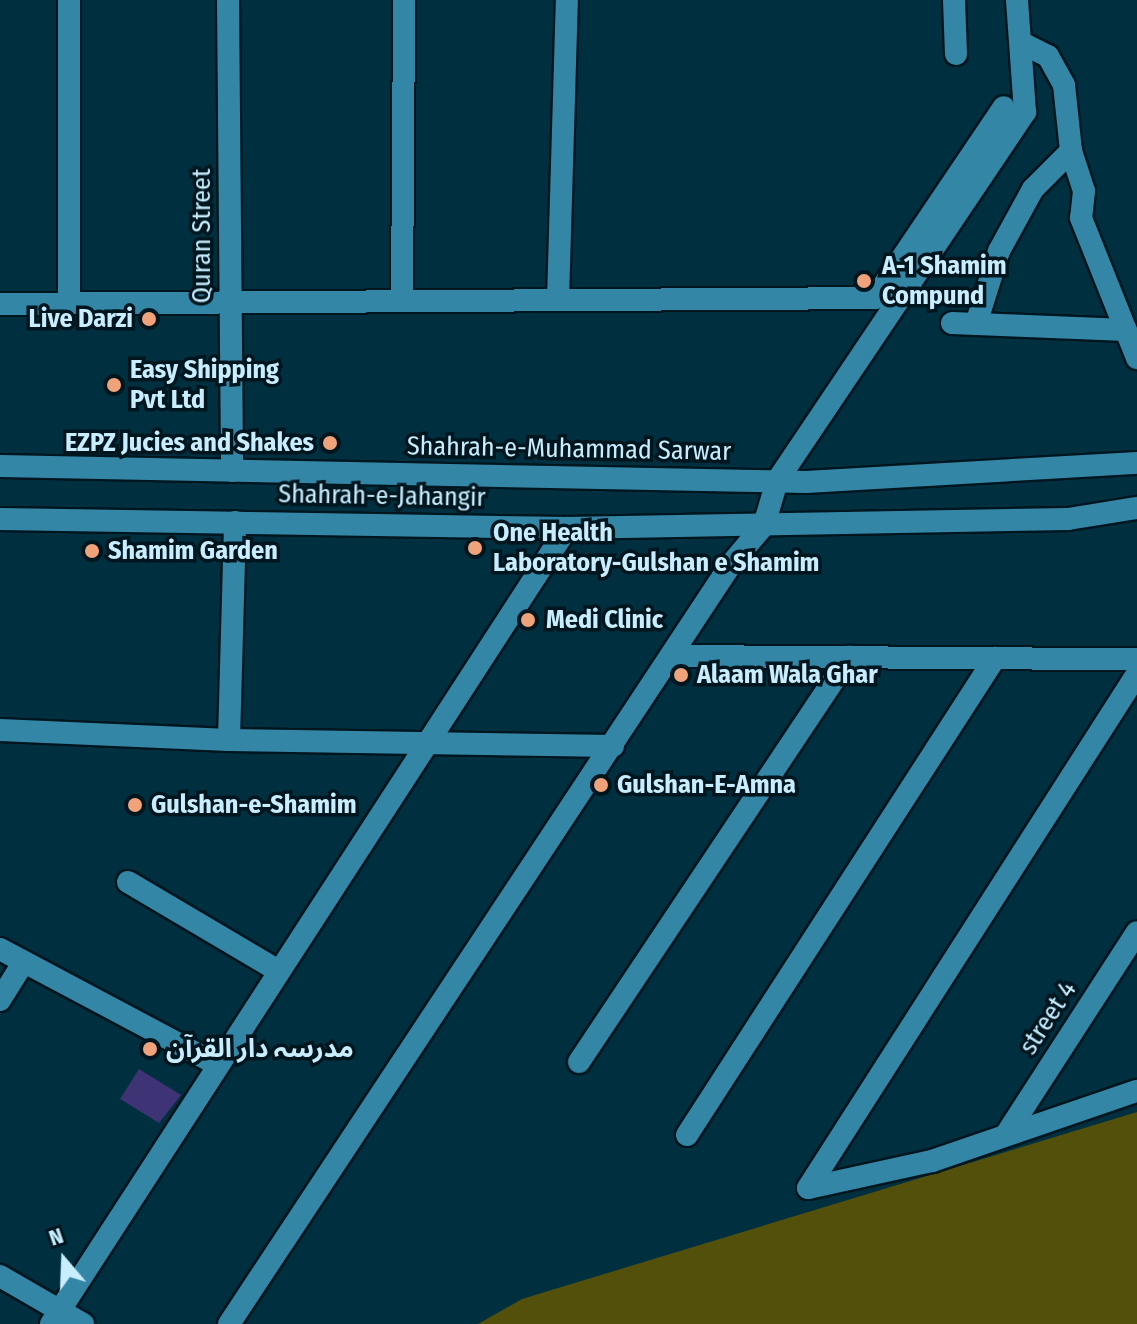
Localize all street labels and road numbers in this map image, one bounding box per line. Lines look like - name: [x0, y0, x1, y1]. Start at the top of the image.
- street label: Quran Street: [186, 169, 218, 303]
- street label: Shahrah-e-Muhammad Sarwar: [407, 431, 731, 467]
- street label: Shahrah-e-Jahangir: [278, 479, 486, 513]
- street label: street 4: [1013, 976, 1083, 1060]

